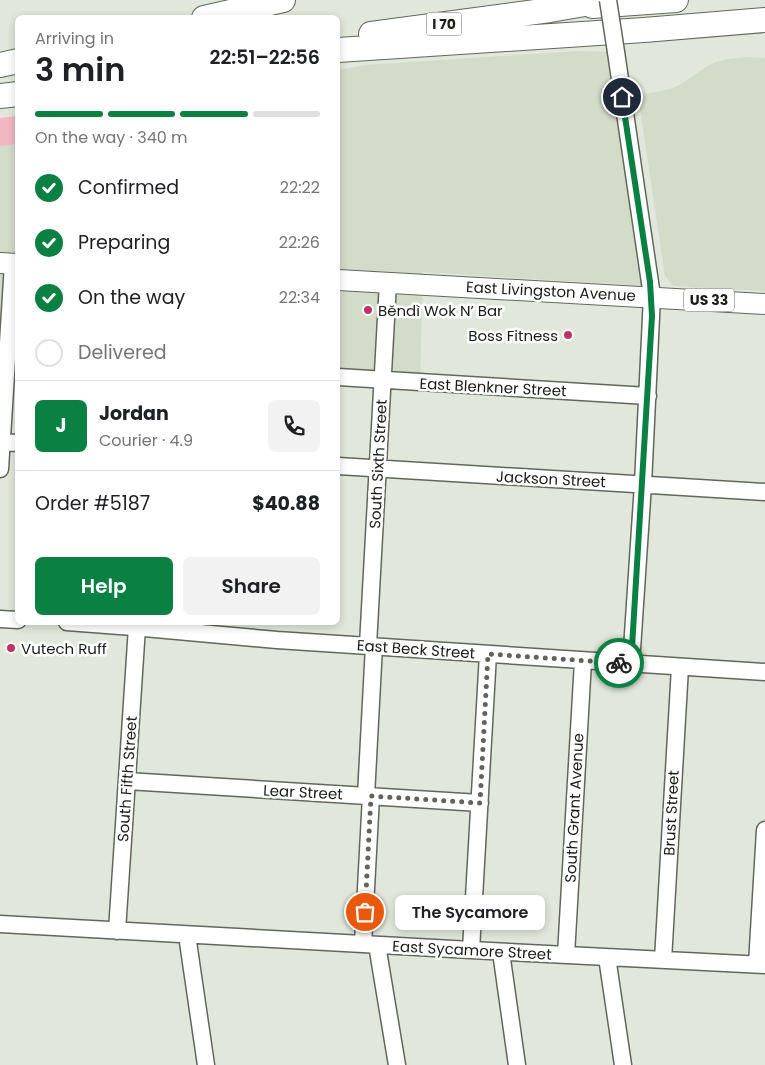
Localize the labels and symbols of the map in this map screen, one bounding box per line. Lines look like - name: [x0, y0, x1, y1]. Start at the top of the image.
- road number: I 70: [426, 12, 462, 36]
- pin: [601, 76, 643, 118]
- street label: East Livingston Avenue: [466, 276, 636, 306]
- road number: US 33: [684, 288, 734, 312]
- place label: Běndì Wok N’ Bar: [378, 300, 503, 321]
- marker: Běndì Wok N’ Bar: [362, 304, 374, 316]
- place label: Boss Fitness: [468, 325, 558, 346]
- marker: Boss Fitness: [562, 329, 574, 341]
- street label: East Blenkner Street: [419, 373, 567, 401]
- street label: South Sixth Street: [364, 399, 392, 529]
- street label: Jackson Street: [496, 466, 606, 492]
- street label: East Beck Street: [356, 634, 476, 664]
- place label: Vutech Ruff: [21, 638, 107, 659]
- courier: [594, 638, 644, 688]
- marker: Vutech Ruff: [5, 642, 17, 654]
- street label: South Fifth Street: [112, 715, 142, 843]
- street label: South Grant Avenue: [560, 733, 588, 883]
- street label: Brust Street: [658, 770, 684, 856]
- street label: Lear Street: [263, 779, 343, 805]
- pin: [344, 891, 386, 933]
- callout: The Sycamore: [395, 894, 545, 930]
- street label: East Sycamore Street: [392, 935, 552, 965]

